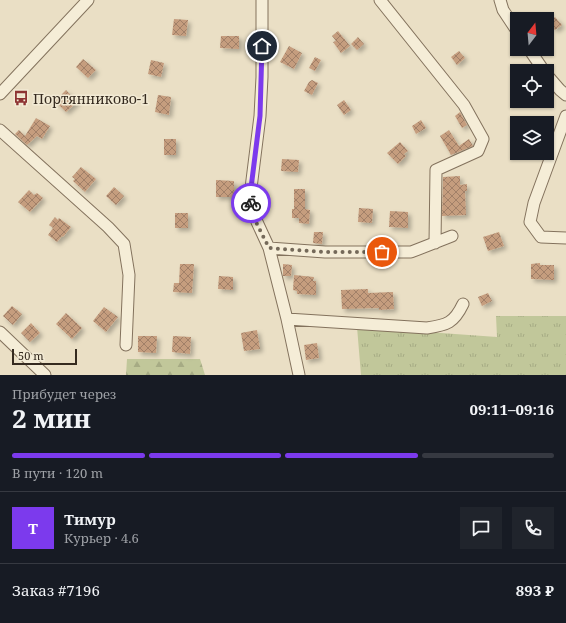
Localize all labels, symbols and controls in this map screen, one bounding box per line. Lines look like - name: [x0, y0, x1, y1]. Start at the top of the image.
- north arrow: [510, 12, 554, 56]
- map controls: [510, 12, 554, 160]
- pin: [245, 29, 279, 63]
- icon: home: [251, 35, 273, 57]
- button: locate: [510, 64, 554, 108]
- bus stop icon: Портянниково-1: [12, 89, 30, 107]
- place label: Портянниково-1: [33, 89, 149, 108]
- button: layers: [510, 116, 554, 160]
- courier: [231, 183, 271, 223]
- icon: bike: [240, 192, 262, 214]
- pin: [365, 235, 399, 269]
- icon: bag: [371, 241, 393, 263]
- scale bar: [12, 347, 77, 366]
- text: 50 m: [18, 348, 44, 363]
- text: Прибудет через: [12, 385, 116, 403]
- text: 09:11–09:16: [470, 399, 554, 419]
- text: 2 мин: [12, 400, 91, 436]
- text: В пути · 120 m: [12, 464, 103, 482]
- button: chat: [460, 507, 502, 549]
- button: phone: [512, 507, 554, 549]
- text: Тимур: [64, 509, 116, 529]
- text: Т: [28, 518, 38, 538]
- text: Курьер · 4.6: [64, 529, 139, 547]
- text: Заказ #7196: [12, 580, 100, 600]
- text: 893 ₽: [516, 580, 554, 600]

